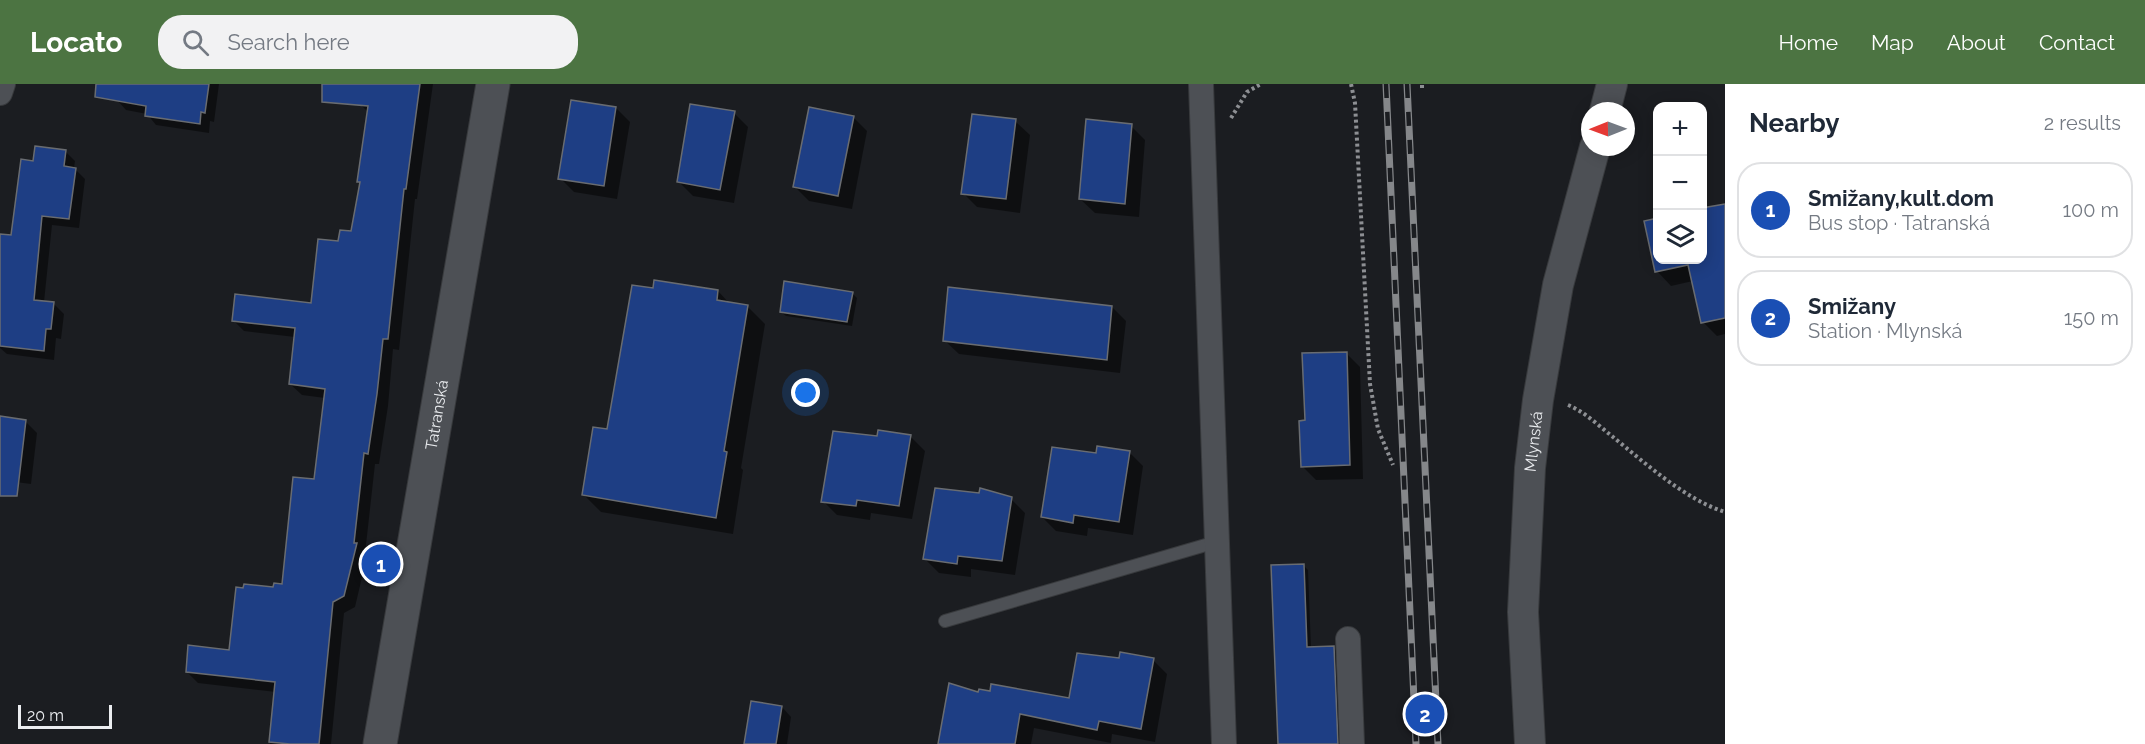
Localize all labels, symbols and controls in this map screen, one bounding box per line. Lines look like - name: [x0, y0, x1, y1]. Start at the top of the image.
- search box: [158, 15, 578, 69]
- text: Locato: [30, 26, 122, 59]
- icon: search: [179, 26, 212, 59]
- text: Search here: [227, 29, 350, 55]
- text: Home: [1779, 30, 1838, 55]
- text: Map: [1871, 30, 1914, 55]
- text: About: [1947, 30, 2006, 55]
- text: Contact: [2039, 30, 2115, 55]
- north arrow: [1581, 102, 1635, 156]
- map controls: [1653, 102, 1707, 264]
- button: +: [1653, 102, 1707, 156]
- text: Nearby: [1749, 108, 1839, 138]
- text: 2 results: [2044, 111, 2121, 135]
- button: −: [1653, 156, 1707, 210]
- text: Smižany,kult.dom: [1808, 185, 1994, 211]
- text: 1: [1766, 198, 1775, 222]
- text: 100 m: [2062, 198, 2119, 222]
- button: layers: [1653, 210, 1707, 264]
- text: Bus stop · Tatranská: [1808, 211, 1990, 235]
- text: Smižany: [1808, 293, 1896, 319]
- text: 2: [1765, 306, 1776, 330]
- text: 150 m: [2064, 306, 2119, 330]
- text: Station · Mlynská: [1808, 319, 1962, 343]
- street label: Tatranská: [421, 378, 452, 451]
- your location: [791, 378, 820, 407]
- street label: Mlynská: [1520, 410, 1546, 473]
- pin: 1: [362, 542, 400, 586]
- pin: 2: [1406, 692, 1444, 736]
- scale bar: [18, 702, 112, 730]
- text: 20 m: [27, 706, 64, 725]

